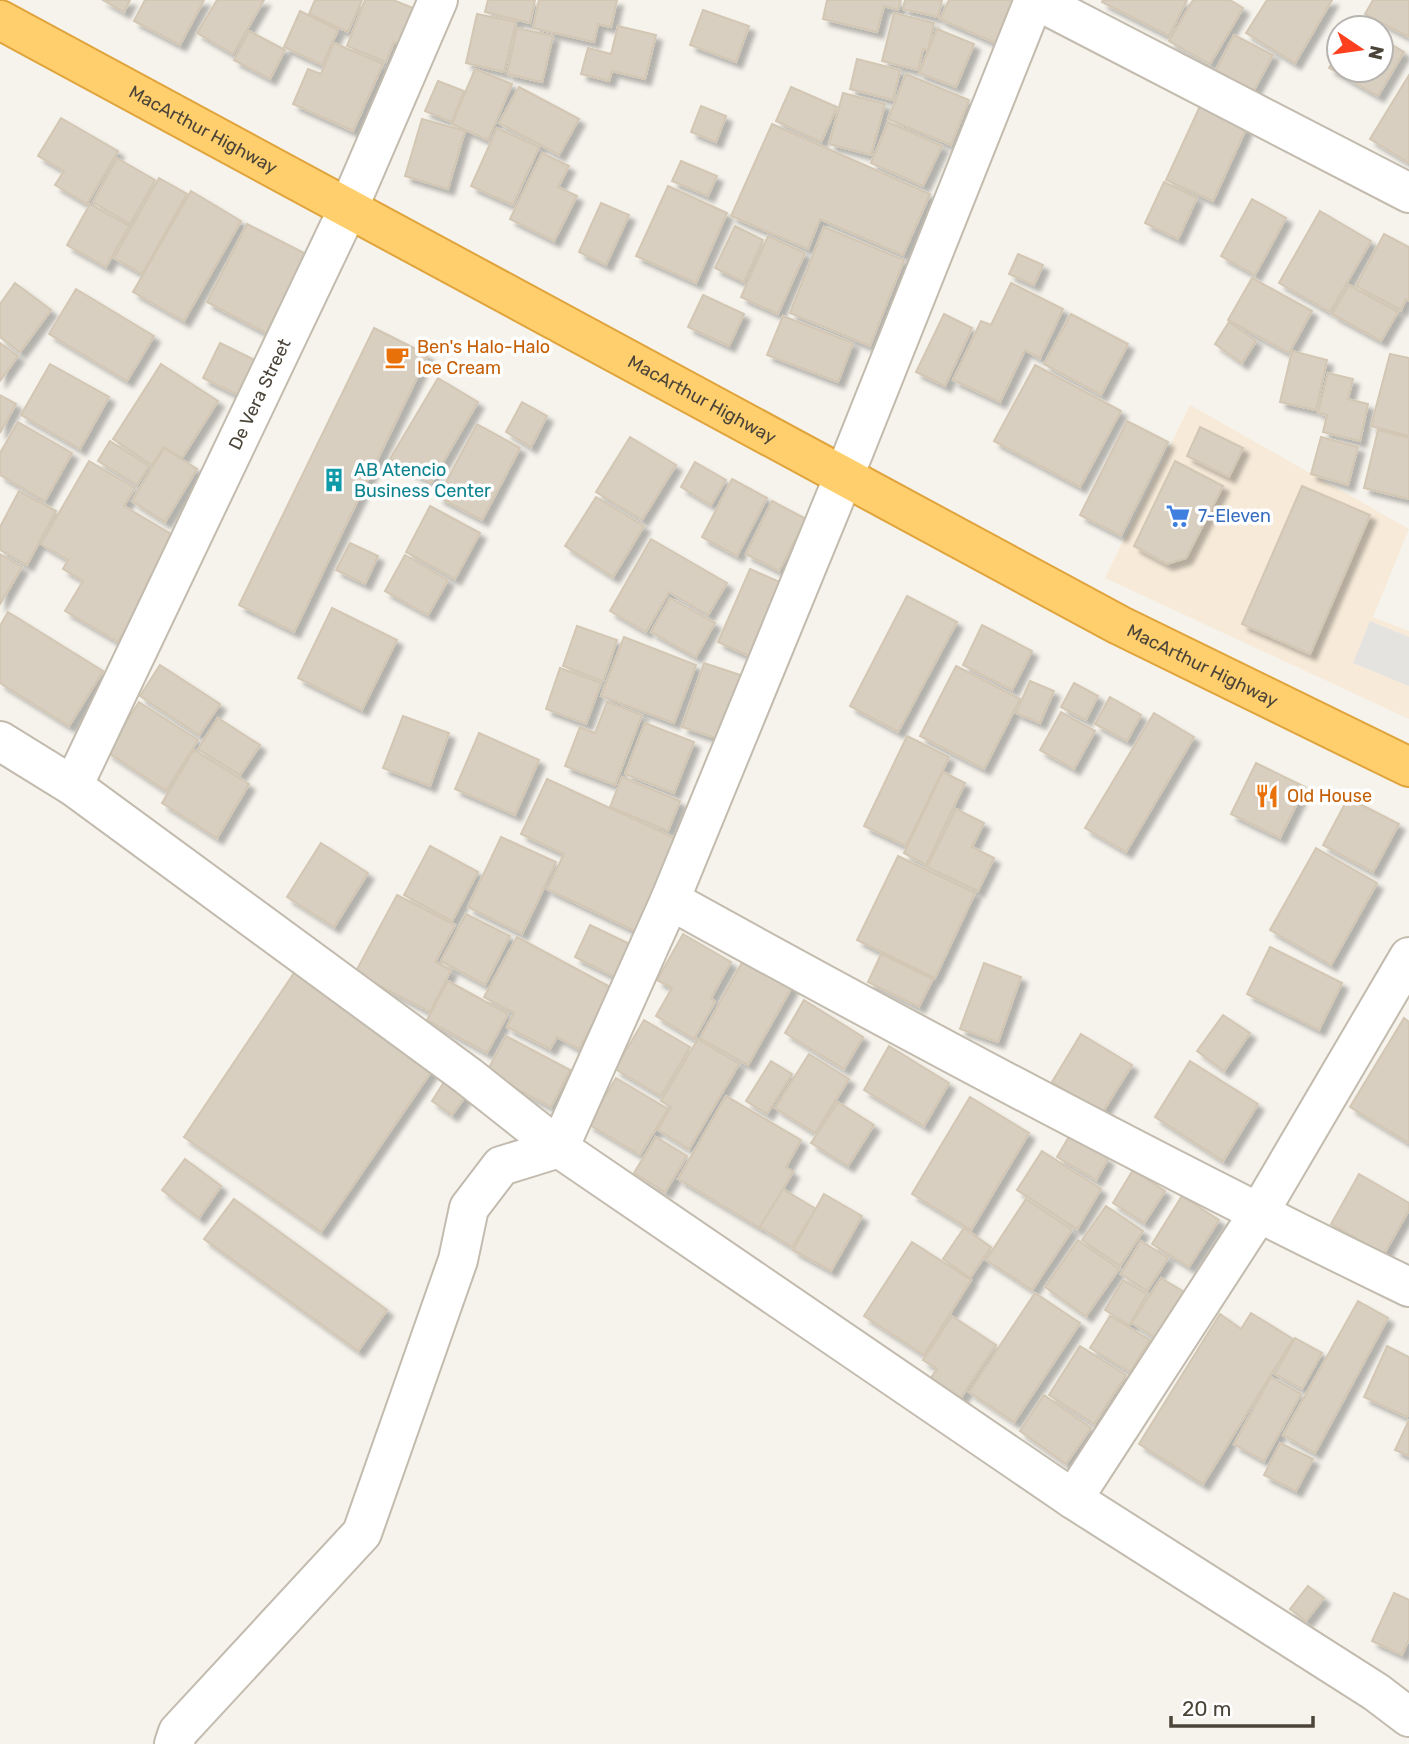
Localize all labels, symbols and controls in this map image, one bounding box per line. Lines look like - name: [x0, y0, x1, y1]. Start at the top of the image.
- north arrow: [1325, 14, 1395, 84]
- text: N: [1363, 43, 1389, 62]
- street label: MacArthur Highway: [125, 81, 281, 179]
- street label: De Vera Street: [224, 335, 296, 453]
- place label: Ben's Halo-Halo Ice Cream: [417, 336, 550, 379]
- cafe icon: Ben's Halo-Halo Ice Cream: [383, 343, 411, 371]
- street label: MacArthur Highway: [624, 351, 780, 449]
- place label: AB Atencio Business Center: [354, 459, 491, 502]
- building icon: AB Atencio Business Center: [320, 466, 348, 494]
- supermarket icon: 7-Eleven: [1164, 502, 1192, 530]
- place label: 7-Eleven: [1198, 505, 1271, 527]
- street label: MacArthur Highway: [1123, 620, 1282, 712]
- restaurant icon: Old House: [1253, 782, 1281, 810]
- place label: Old House: [1287, 785, 1372, 807]
- scale bar: [1171, 1684, 1313, 1728]
- text: 20 m: [1182, 1696, 1231, 1721]

